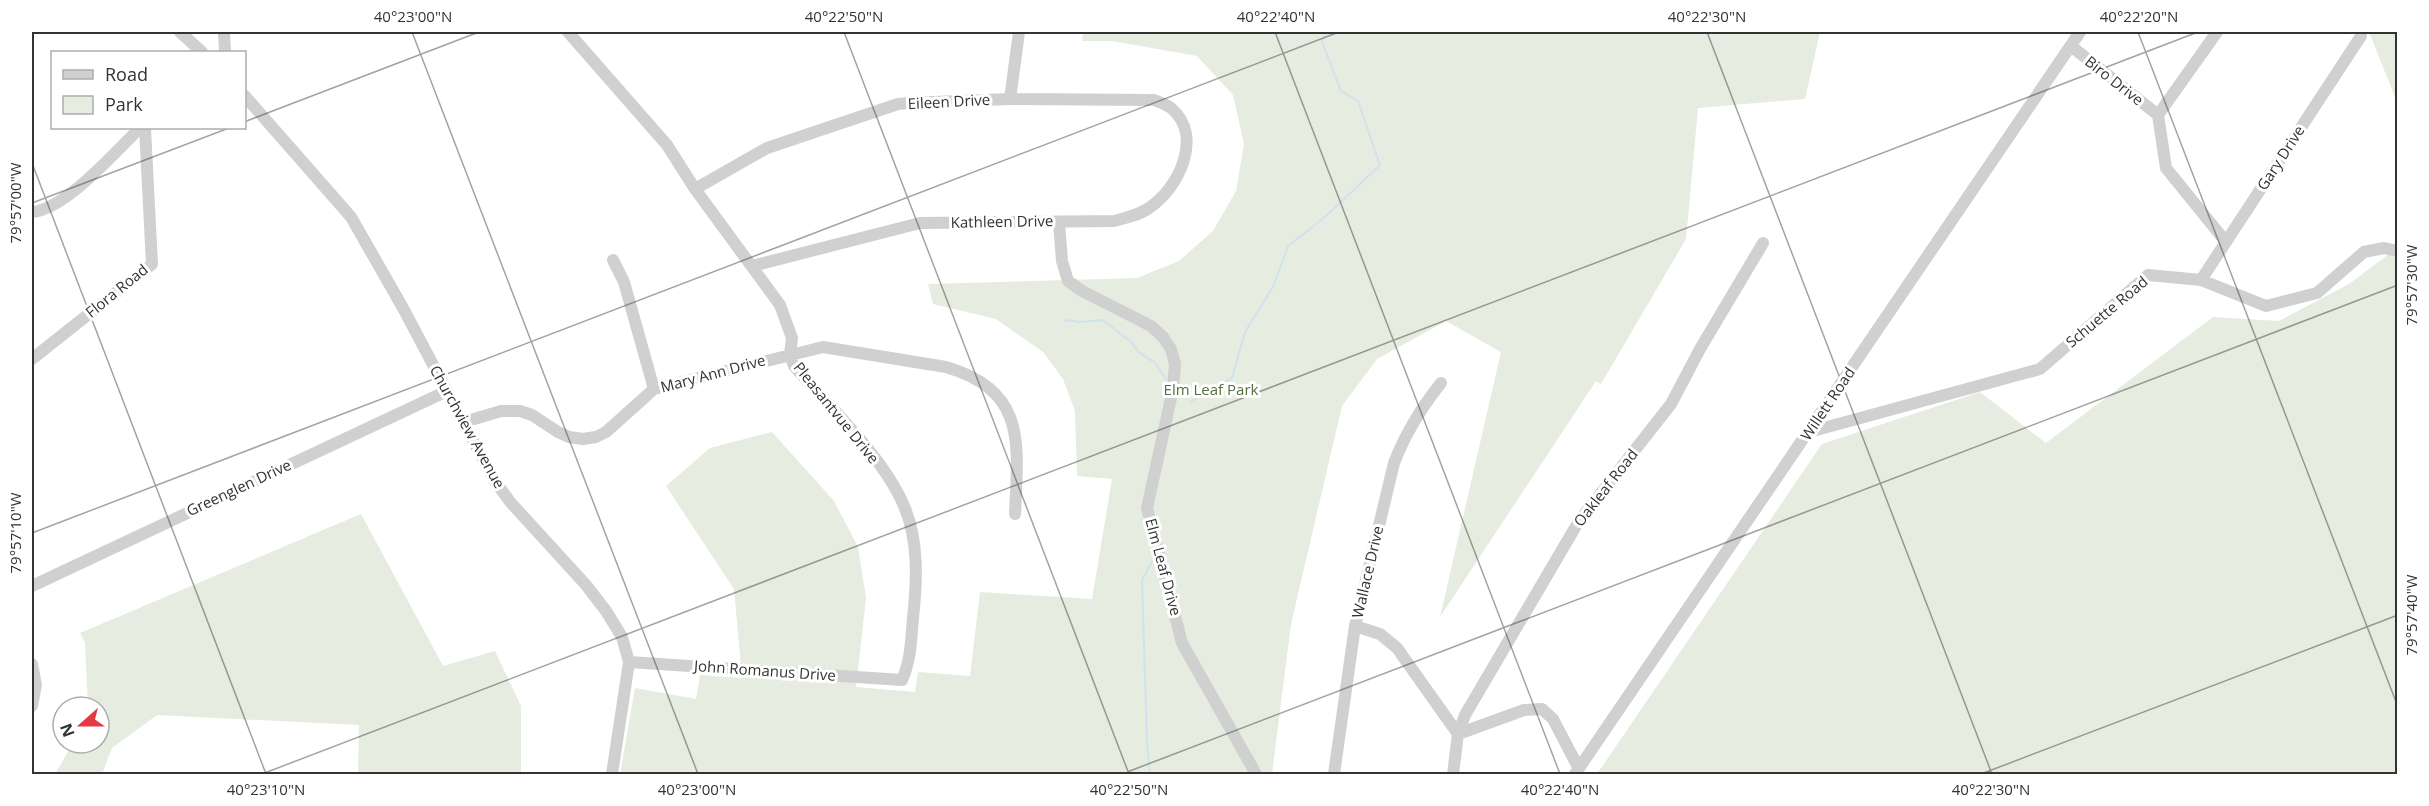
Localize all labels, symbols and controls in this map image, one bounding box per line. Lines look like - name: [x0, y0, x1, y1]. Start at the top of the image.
- text: 40°23'00"N: [374, 6, 452, 26]
- text: 40°22'50"N: [805, 6, 883, 26]
- text: 40°22'40"N: [1237, 6, 1315, 26]
- text: 40°22'30"N: [1668, 6, 1746, 26]
- text: 40°22'20"N: [2100, 6, 2178, 26]
- legend: [51, 51, 246, 129]
- street label: Biro Drive: [2081, 51, 2148, 109]
- text: Road: [105, 62, 148, 86]
- street label: Eileen Drive: [907, 89, 991, 113]
- text: Park: [105, 92, 143, 116]
- street label: Gary Drive: [2252, 121, 2309, 194]
- text: 79°57'00"W: [5, 162, 25, 244]
- street label: Kathleen Drive: [951, 210, 1053, 232]
- text: 79°57'30"W: [2401, 244, 2421, 326]
- street label: Flora Road: [81, 259, 152, 322]
- street label: Schuette Road: [2061, 271, 2151, 351]
- street label: Mary Ann Drive: [658, 349, 767, 397]
- street label: Pleasantvue Drive: [790, 357, 884, 467]
- street label: Churchview Avenue: [426, 361, 510, 492]
- street label: Willett Road: [1795, 363, 1859, 444]
- park label: Elm Leaf Park: [1164, 379, 1259, 399]
- street label: Oakleaf Road: [1569, 445, 1642, 530]
- street label: Greenglen Drive: [183, 454, 294, 520]
- text: 79°57'10"W: [5, 492, 25, 574]
- street label: Elm Leaf Drive: [1141, 516, 1187, 618]
- street label: Wallace Drive: [1347, 524, 1387, 620]
- text: 79°57'40"W: [2401, 574, 2421, 656]
- street label: John Romanus Drive: [692, 655, 837, 685]
- north arrow: [51, 695, 111, 755]
- text: N: [54, 720, 80, 740]
- text: 40°23'10"N: [227, 779, 305, 799]
- text: 40°23'00"N: [658, 779, 736, 799]
- text: 40°22'50"N: [1090, 779, 1168, 799]
- text: 40°22'40"N: [1521, 779, 1599, 799]
- text: 40°22'30"N: [1952, 779, 2030, 799]

